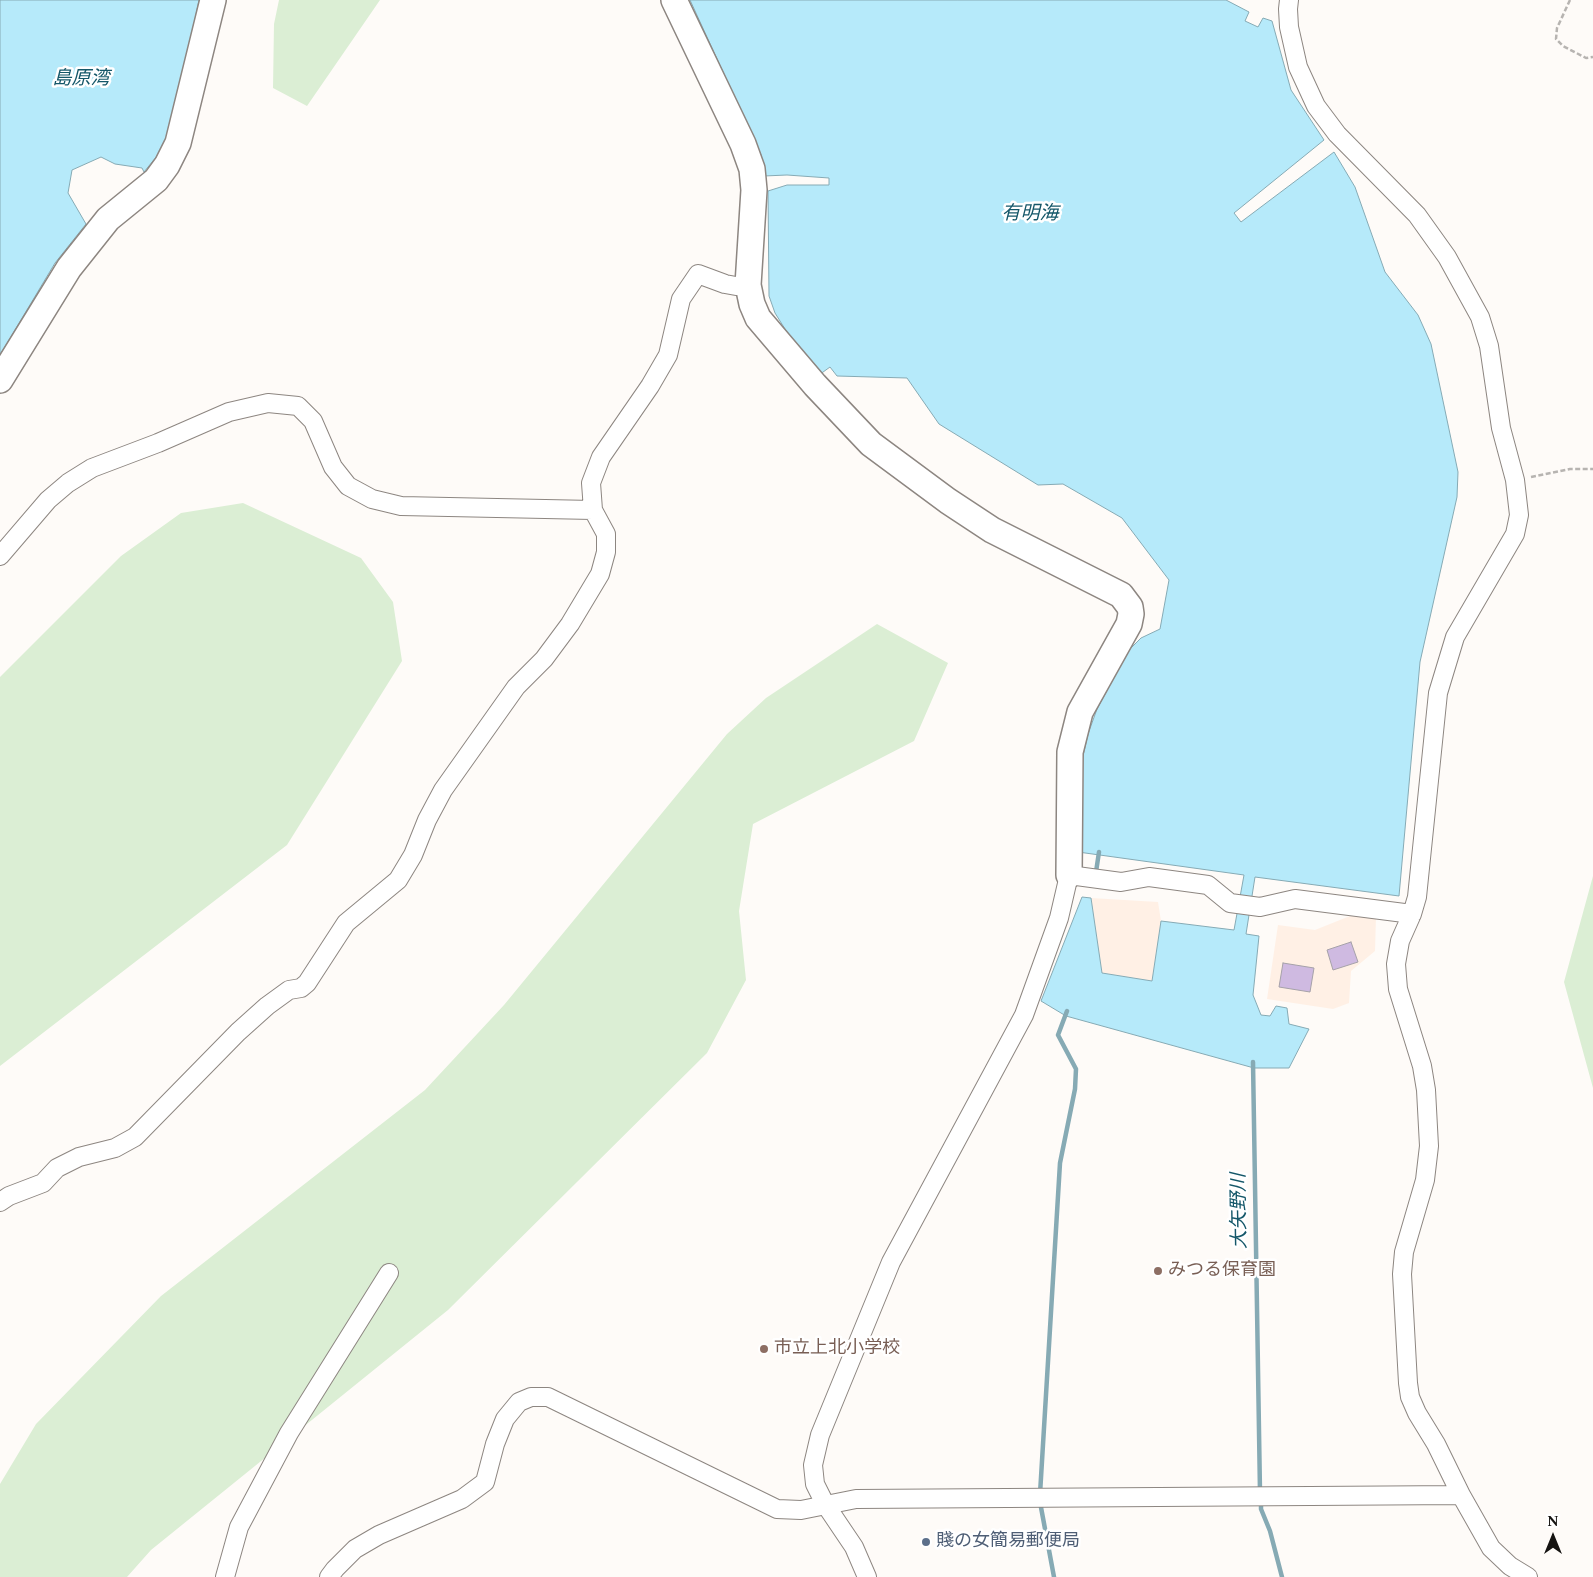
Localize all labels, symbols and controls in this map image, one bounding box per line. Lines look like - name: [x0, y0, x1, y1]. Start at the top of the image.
- water label: 島原湾: [53, 69, 109, 91]
- water label: 有明海: [1002, 204, 1058, 226]
- water label: 大矢野川: [1229, 1173, 1253, 1249]
- place label: みつる保育園: [1168, 1260, 1276, 1282]
- marker: みつる保育園: [1152, 1265, 1164, 1277]
- place label: 市立上北小学校: [774, 1338, 900, 1360]
- marker: 市立上北小学校: [758, 1343, 770, 1355]
- text: N: [1547, 1511, 1559, 1532]
- north arrow: [1528, 1512, 1578, 1562]
- place label: 賤の女簡易郵便局: [936, 1531, 1080, 1553]
- marker: 賤の女簡易郵便局: [920, 1536, 932, 1548]

